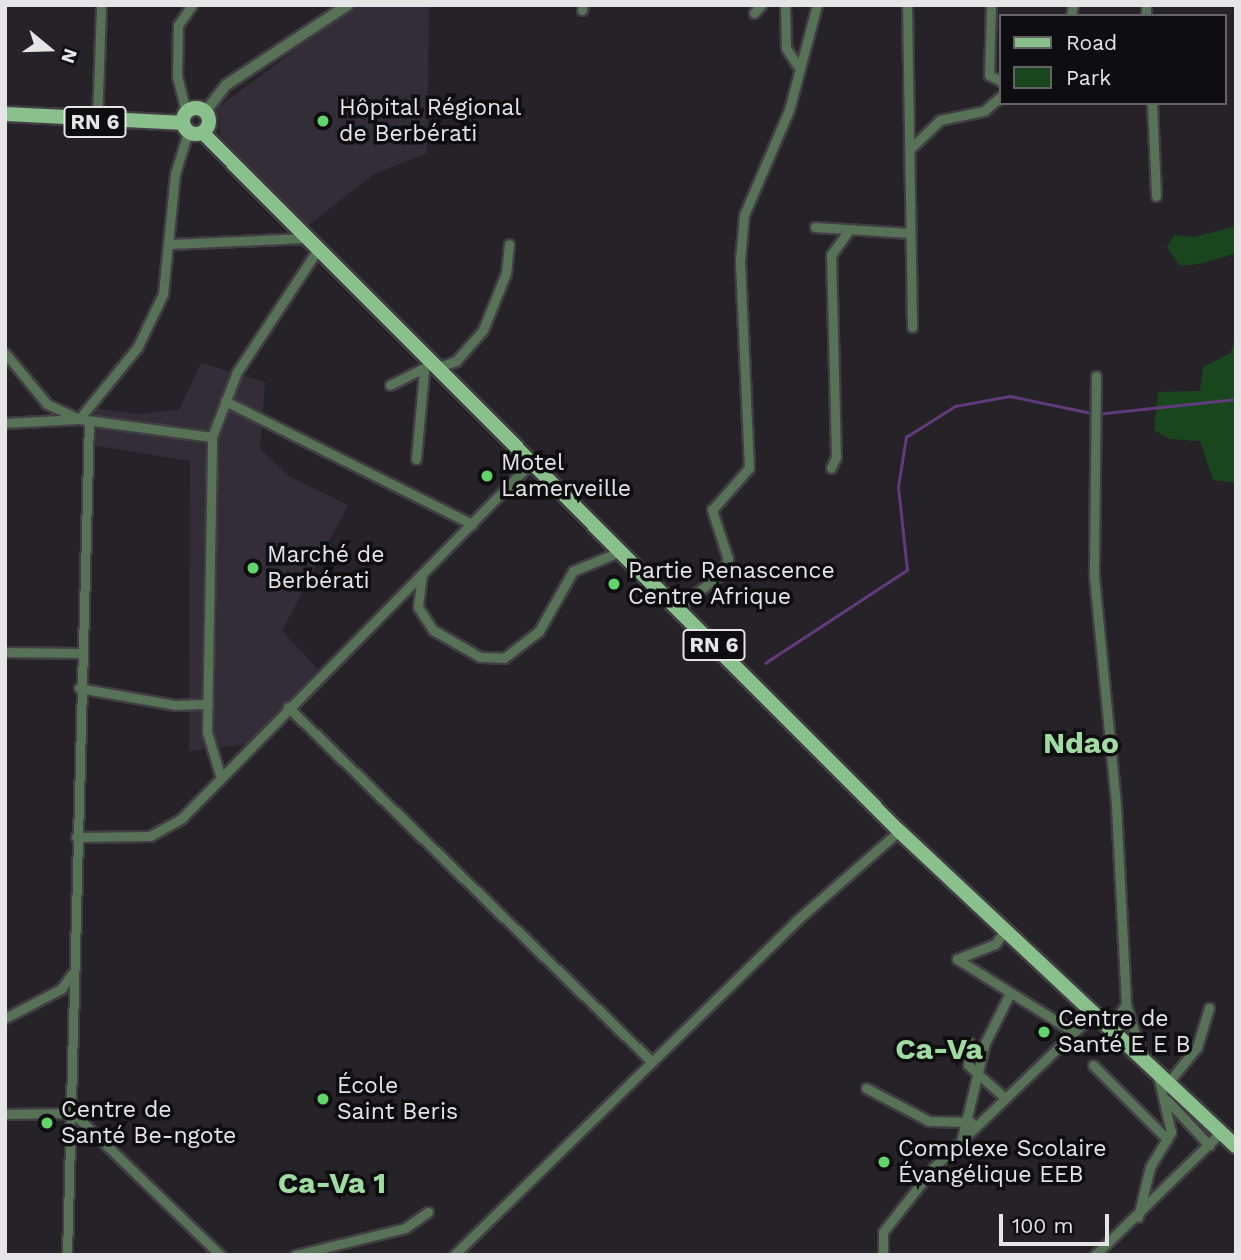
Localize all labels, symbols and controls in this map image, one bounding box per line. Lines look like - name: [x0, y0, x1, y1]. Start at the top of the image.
- north arrow: [14, 14, 84, 84]
- legend: [1000, 14, 1227, 105]
- text: Road: [1066, 30, 1117, 55]
- text: N: [56, 46, 82, 66]
- text: Park: [1066, 65, 1111, 90]
- place label: Hôpital Régional de Berbérati: [339, 94, 522, 148]
- road number: RN 6: [64, 104, 126, 140]
- marker: Hôpital Régional de Berbérati: [313, 111, 333, 131]
- place label: Motel Lamerveille: [501, 449, 631, 503]
- marker: Motel Lamerveille: [479, 468, 495, 484]
- place label: Marché de Berbérati: [267, 541, 384, 595]
- place label: Partie Renascence Centre Afrique: [628, 557, 835, 611]
- marker: Marché de Berbérati: [245, 560, 261, 576]
- marker: Partie Renascence Centre Afrique: [606, 576, 622, 592]
- road number: RN 6: [682, 628, 746, 662]
- district label: Ndao: [1043, 725, 1119, 761]
- place label: Centre de Santé E E B: [1058, 1005, 1190, 1059]
- marker: Centre de Santé E E B: [1036, 1024, 1052, 1040]
- district label: Ca-Va: [895, 1031, 983, 1067]
- place label: École Saint Beris: [337, 1072, 458, 1126]
- marker: École Saint Beris: [315, 1091, 331, 1107]
- place label: Centre de Santé Be-ngote: [61, 1096, 236, 1150]
- marker: Centre de Santé Be-ngote: [39, 1115, 55, 1131]
- place label: Complexe Scolaire Évangélique EEB: [898, 1135, 1107, 1189]
- marker: Complexe Scolaire Évangélique EEB: [876, 1154, 892, 1170]
- district label: Ca-Va 1: [277, 1165, 387, 1201]
- scale bar: [1003, 1200, 1113, 1244]
- text: 100 m: [1012, 1213, 1074, 1238]

